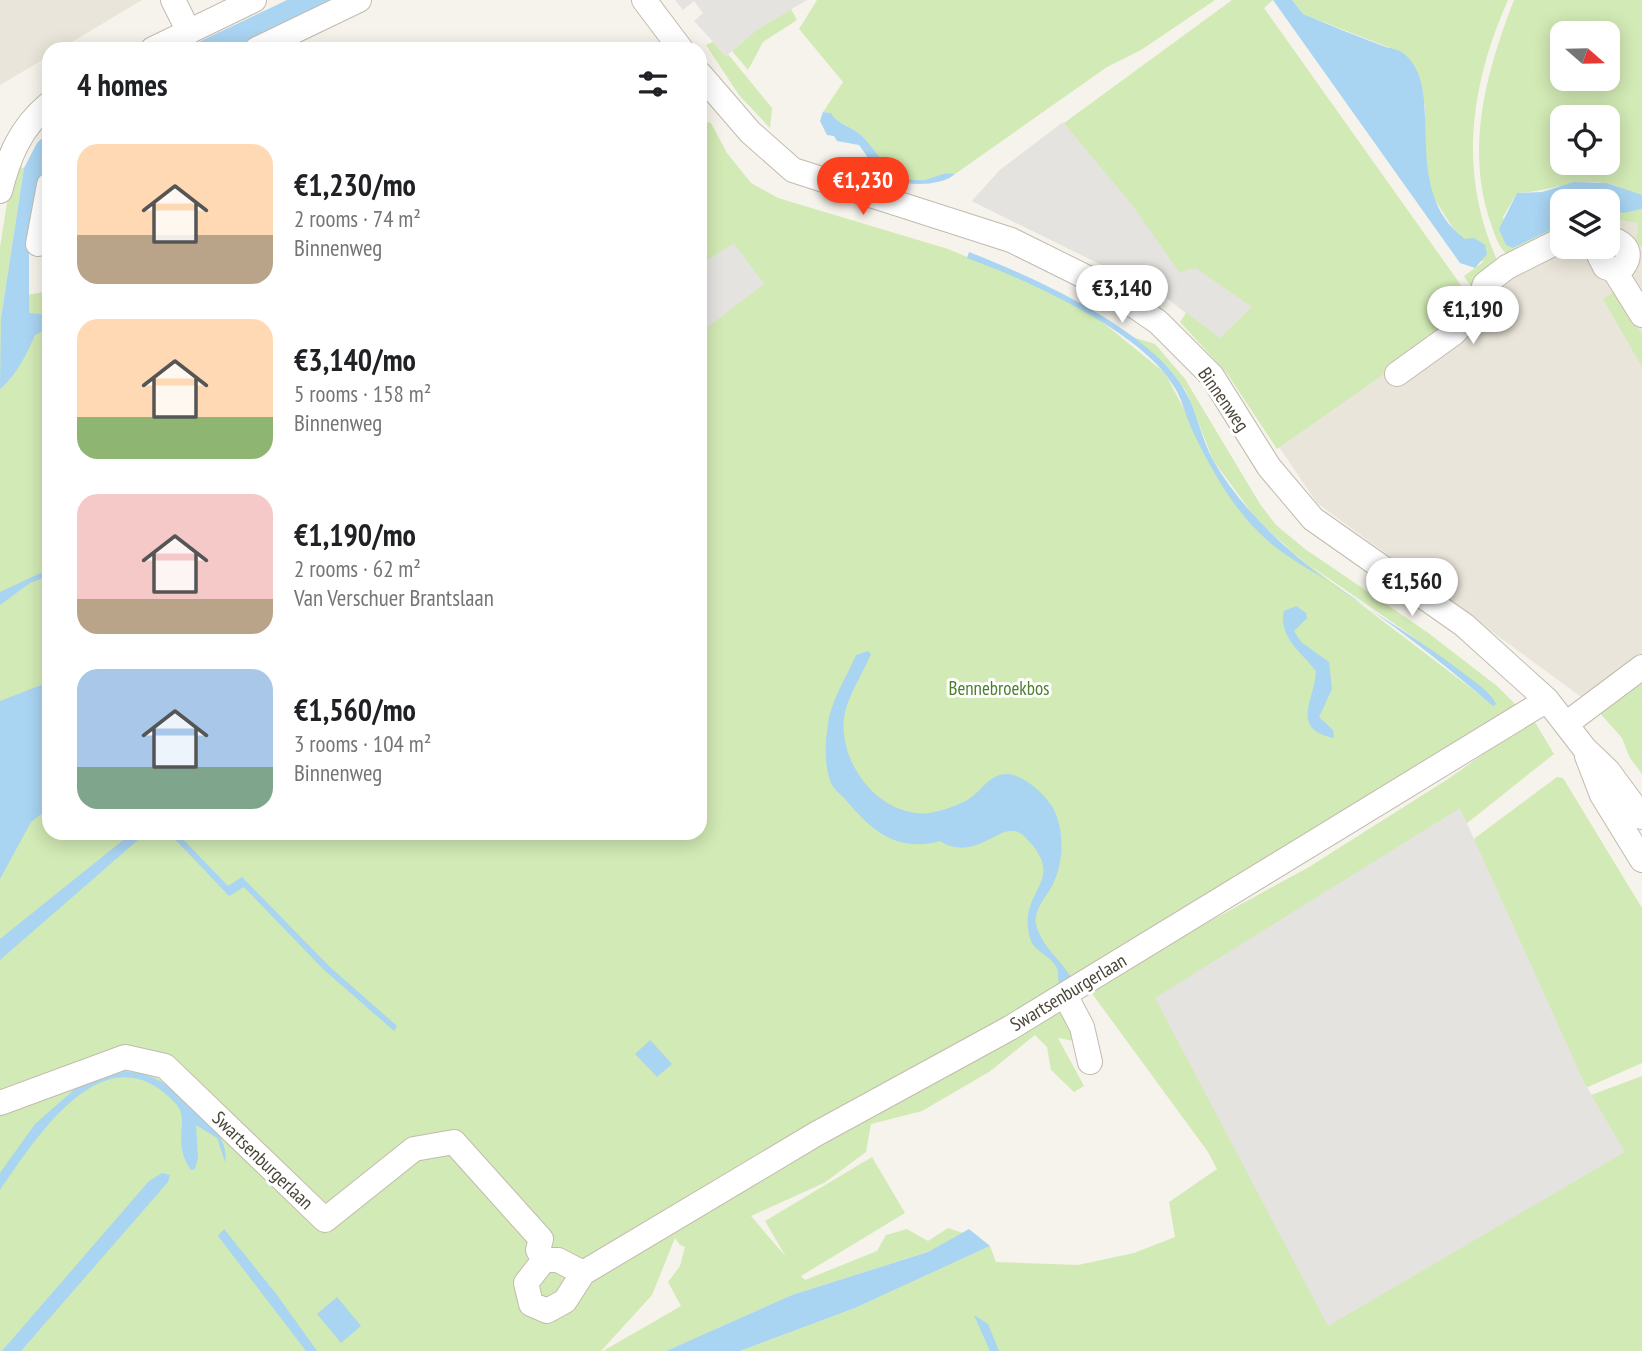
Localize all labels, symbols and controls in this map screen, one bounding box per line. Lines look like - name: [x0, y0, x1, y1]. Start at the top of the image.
- north arrow: [1550, 21, 1620, 91]
- map controls: [1550, 21, 1620, 259]
- text: 4 homes: [77, 65, 168, 104]
- icon: filters: [634, 65, 672, 103]
- button: locate: [1550, 105, 1620, 175]
- pin: €1,230: [806, 158, 920, 217]
- text: €1,230/mo: [294, 165, 416, 204]
- text: €1,230: [833, 165, 893, 194]
- icon: home: [133, 172, 217, 256]
- button: layers: [1550, 189, 1620, 259]
- text: 2 rooms · 74 m²: [294, 204, 421, 233]
- text: Binnenweg: [294, 233, 382, 262]
- pin: €3,140: [1065, 266, 1179, 325]
- text: €3,140: [1092, 273, 1152, 302]
- pin: €1,190: [1416, 286, 1530, 346]
- text: €1,190: [1443, 294, 1503, 323]
- text: €3,140/mo: [294, 340, 416, 379]
- icon: home: [133, 347, 217, 431]
- street label: Binnenweg: [1193, 362, 1255, 436]
- text: 5 rooms · 158 m²: [294, 379, 431, 408]
- text: Binnenweg: [294, 408, 382, 437]
- text: €1,190/mo: [294, 515, 416, 554]
- icon: home: [133, 522, 217, 606]
- text: 2 rooms · 62 m²: [294, 554, 421, 583]
- pin: €1,560: [1355, 558, 1469, 618]
- text: €1,560: [1382, 566, 1442, 595]
- text: Van Verschuer Brantslaan: [294, 583, 494, 612]
- park label: Bennebroekbos: [948, 676, 1050, 700]
- text: €1,560/mo: [294, 690, 416, 729]
- icon: home: [133, 697, 217, 781]
- text: 3 rooms · 104 m²: [294, 729, 431, 758]
- text: Binnenweg: [294, 758, 382, 787]
- street label: Swartsenburgerlaan: [1006, 948, 1130, 1036]
- street label: Swartsenburgerlaan: [207, 1106, 319, 1214]

